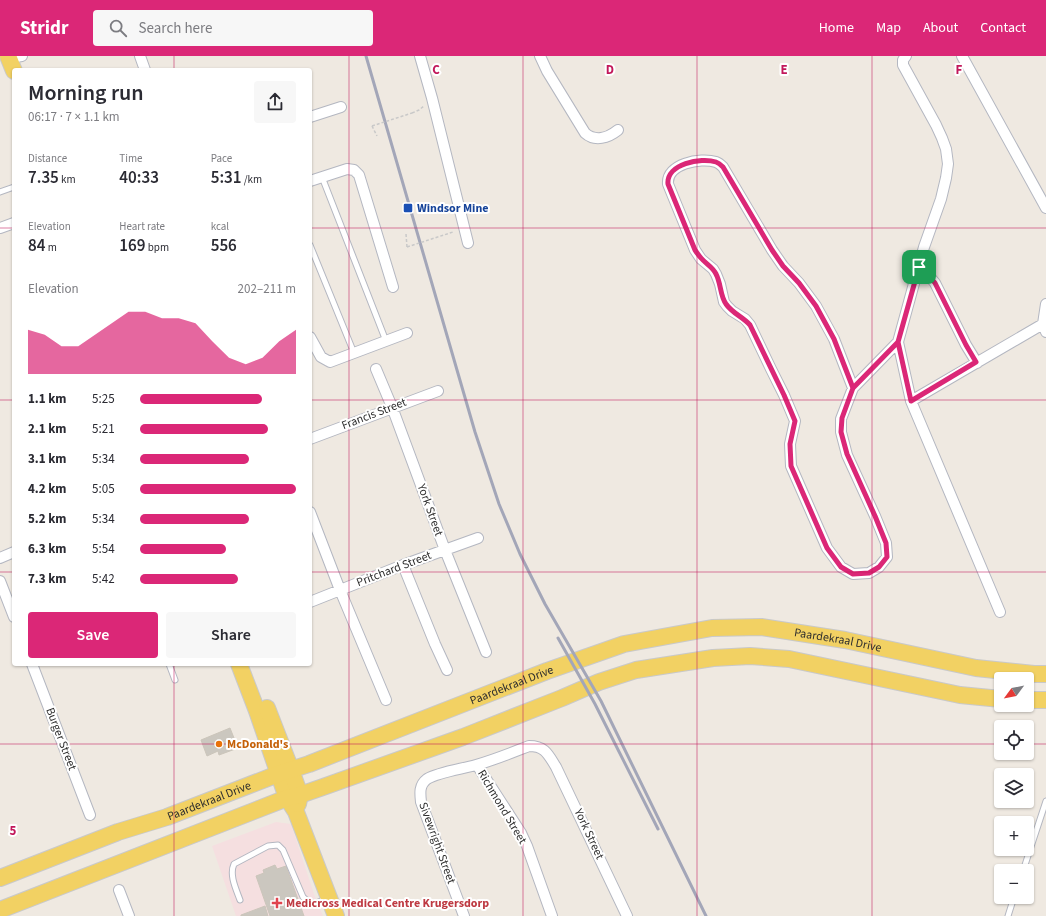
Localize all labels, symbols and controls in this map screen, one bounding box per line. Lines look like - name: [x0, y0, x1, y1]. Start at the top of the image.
- search box: [93, 10, 373, 46]
- text: Stridr: [20, 15, 69, 42]
- icon: search: [107, 17, 129, 39]
- text: Search here: [139, 18, 213, 39]
- text: Home: [819, 18, 854, 38]
- text: Map: [876, 18, 901, 38]
- text: About: [923, 18, 958, 38]
- text: Contact: [980, 18, 1026, 38]
- text: C: [432, 61, 440, 79]
- text: D: [606, 61, 614, 79]
- text: E: [780, 61, 788, 79]
- text: F: [956, 61, 963, 79]
- text: Morning run: [28, 77, 144, 109]
- button: share: [254, 81, 296, 123]
- text: 06:17 · 7 × 1.1 km: [28, 108, 120, 126]
- text: Distance: [28, 151, 67, 166]
- text: Time: [119, 151, 143, 166]
- text: Pace: [211, 151, 232, 166]
- text: 7.35: [28, 166, 59, 190]
- text: 40:33: [119, 166, 159, 190]
- text: 5:31: [211, 166, 242, 190]
- text: km: [59, 172, 76, 187]
- text: /km: [242, 172, 262, 187]
- place label: Windsor Mine: [417, 200, 489, 217]
- marker: Windsor Mine: [402, 202, 414, 214]
- text: Elevation: [28, 219, 71, 234]
- text: Heart rate: [119, 219, 165, 234]
- text: kcal: [211, 219, 229, 234]
- text: 84: [28, 234, 45, 258]
- text: 169: [119, 234, 146, 258]
- text: 556: [211, 234, 237, 258]
- text: m: [45, 240, 57, 255]
- text: bpm: [146, 240, 169, 255]
- pin: [902, 250, 936, 284]
- icon: arrive: [908, 256, 930, 278]
- text: Elevation: [28, 280, 79, 298]
- text: 202–211 m: [238, 280, 296, 298]
- text: 1.1 km: [28, 390, 67, 408]
- text: 5:25: [92, 390, 115, 408]
- street label: Francis Street: [339, 394, 409, 434]
- text: 2.1 km: [28, 420, 67, 438]
- text: 5:21: [92, 420, 115, 438]
- text: 3.1 km: [28, 450, 67, 468]
- text: 5:34: [92, 450, 115, 468]
- text: 4.2 km: [28, 480, 67, 498]
- text: 5:05: [92, 480, 115, 498]
- street label: York Street: [412, 481, 447, 538]
- text: 5.2 km: [28, 510, 67, 528]
- text: 5:34: [92, 510, 115, 528]
- text: 6.3 km: [28, 540, 67, 558]
- text: 5:54: [92, 540, 115, 558]
- street label: Pritchard Street: [354, 547, 434, 591]
- text: 7.3 km: [28, 570, 67, 588]
- text: 5:42: [92, 570, 115, 588]
- button: Save: [28, 612, 158, 658]
- button: Share: [166, 612, 296, 658]
- street label: Paardekraal Drive: [793, 624, 883, 656]
- street label: Paardekraal Drive: [467, 661, 556, 709]
- north arrow: [994, 672, 1034, 712]
- map controls: [994, 672, 1034, 904]
- street label: Burger Street: [41, 705, 81, 773]
- button: locate: [994, 720, 1034, 760]
- place label: McDonald's: [227, 736, 288, 753]
- marker: McDonald's: [214, 739, 224, 749]
- street label: Richmond Street: [473, 767, 531, 847]
- button: layers: [994, 768, 1034, 808]
- street label: Paardekraal Drive: [165, 777, 253, 825]
- street label: Sivewright Street: [414, 800, 460, 886]
- street label: York Street: [569, 805, 608, 862]
- button: +: [994, 816, 1034, 856]
- text: 5: [10, 822, 17, 840]
- button: −: [994, 864, 1034, 904]
- place label: Medicross Medical Centre Krugersdorp: [286, 895, 489, 912]
- marker: Medicross Medical Centre Krugersdorp: [271, 897, 283, 909]

